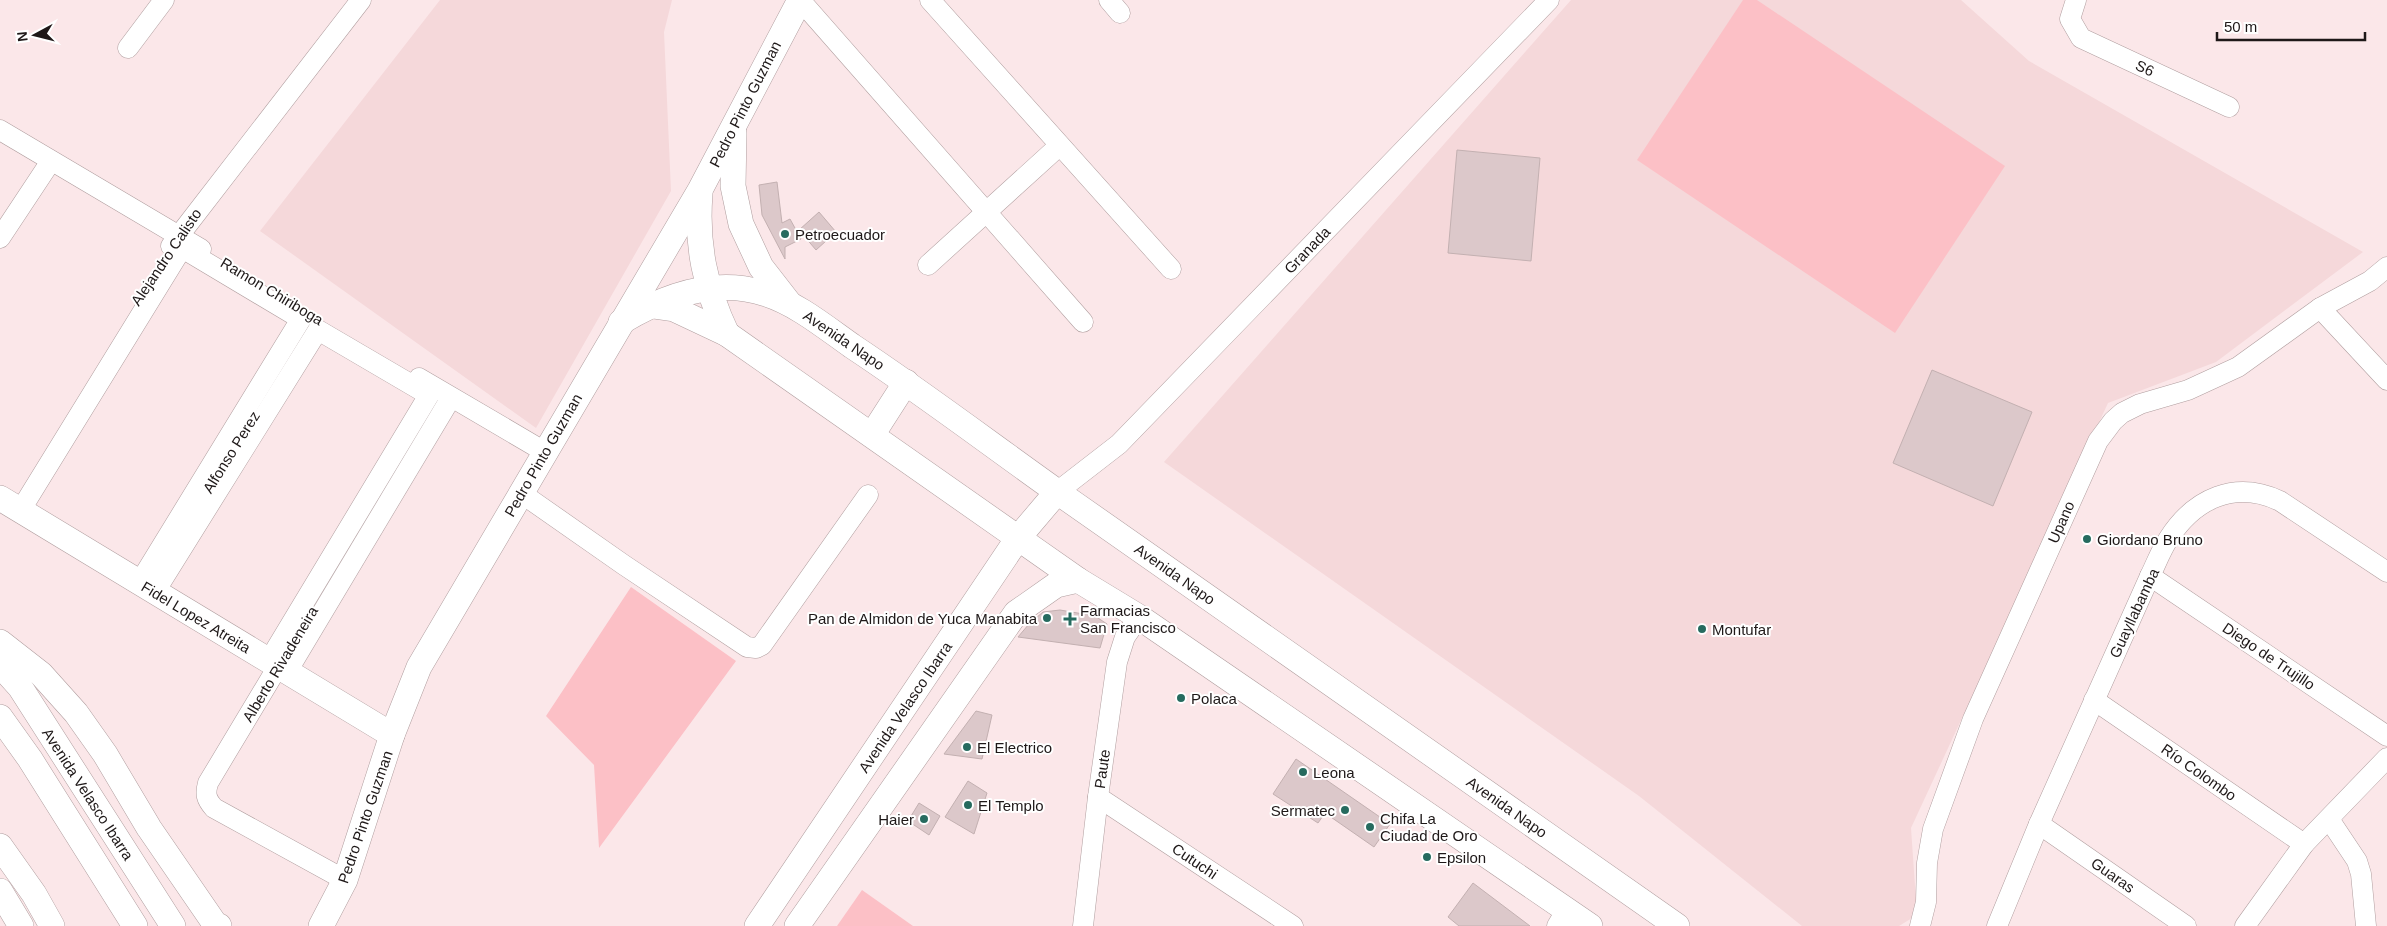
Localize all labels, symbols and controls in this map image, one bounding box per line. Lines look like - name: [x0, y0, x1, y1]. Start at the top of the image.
- north arrow: [10, 10, 60, 60]
- scale bar: [2217, 10, 2364, 42]
- text: 50 m: [2224, 18, 2257, 35]
- text: N: [14, 31, 31, 43]
- street label: Pedro Pinto Guzman: [706, 38, 784, 170]
- street label: S6: [2133, 56, 2157, 80]
- street label: Alejandro Calisto: [127, 205, 205, 309]
- street label: Granada: [1281, 223, 1334, 277]
- place label: Petroecuador: [795, 226, 885, 243]
- marker: Petroecuador: [779, 228, 791, 240]
- street label: Ramon Chiriboga: [218, 254, 327, 329]
- street label: Avenida Napo: [800, 307, 888, 373]
- street label: Pedro Pinto Guzman: [501, 390, 585, 520]
- street label: Alfonso Perez: [199, 408, 263, 496]
- street label: Upano: [2044, 498, 2078, 546]
- place label: Giordano Bruno: [2097, 531, 2203, 548]
- marker: Giordano Bruno: [2081, 533, 2093, 545]
- street label: Avenida Napo: [1132, 540, 1218, 608]
- street label: Guayllabamba: [2106, 565, 2162, 660]
- street label: Fidel Lopez Atreita: [138, 578, 254, 657]
- place label: Farmacias San Francisco: [1080, 602, 1176, 636]
- street label: Alberto Rivadeneira: [239, 603, 322, 725]
- place label: Pan de Almidon de Yuca Manabita: [808, 610, 1038, 627]
- marker: Pan de Almidon de Yuca Manabita: [1041, 612, 1053, 624]
- marker: Farmacias San Francisco: [1064, 613, 1076, 625]
- street label: Diego de Trujillo: [2220, 619, 2318, 693]
- place label: Montufar: [1712, 621, 1771, 638]
- marker: Montufar: [1696, 623, 1708, 635]
- street label: Avenida Velasco Ibarra: [855, 638, 955, 776]
- place label: Polaca: [1191, 690, 1238, 707]
- marker: Polaca: [1175, 692, 1187, 704]
- street label: Avenida Velasco Ibarra: [39, 725, 137, 864]
- place label: El Electrico: [977, 739, 1052, 756]
- street label: Río Colombo: [2158, 740, 2240, 804]
- marker: El Electrico: [961, 741, 973, 753]
- street label: Pedro Pinto Guzman: [334, 748, 396, 886]
- street label: Paute: [1091, 748, 1113, 790]
- place label: Leona: [1313, 764, 1355, 781]
- marker: Leona: [1297, 766, 1309, 778]
- street label: Avenida Napo: [1464, 773, 1550, 841]
- place label: El Templo: [978, 797, 1044, 814]
- marker: El Templo: [962, 799, 974, 811]
- place label: Sermatec: [1271, 802, 1335, 819]
- marker: Sermatec: [1339, 804, 1351, 816]
- place label: Chifa La Ciudad de Oro: [1380, 810, 1478, 844]
- place label: Haier: [878, 811, 914, 828]
- marker: Haier: [918, 813, 930, 825]
- marker: Chifa La Ciudad de Oro: [1364, 821, 1376, 833]
- street label: Cutuchi: [1169, 840, 1221, 882]
- place label: Epsilon: [1437, 849, 1486, 866]
- marker: Epsilon: [1421, 851, 1433, 863]
- street label: Guaras: [2088, 854, 2138, 896]

